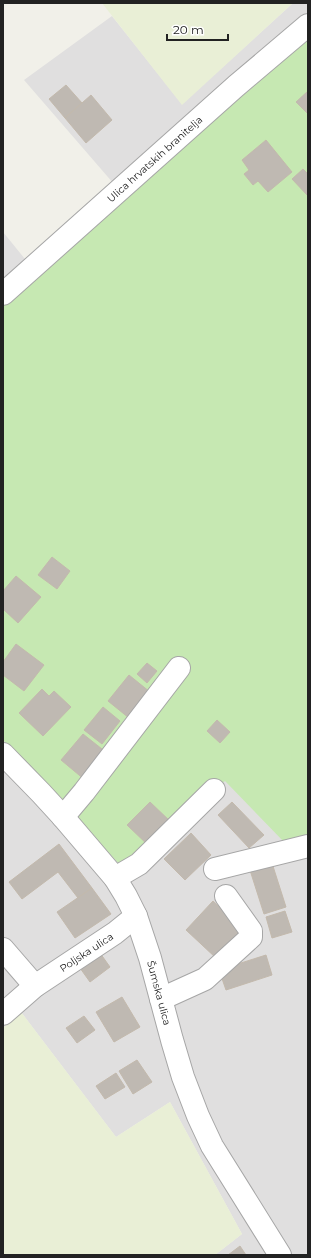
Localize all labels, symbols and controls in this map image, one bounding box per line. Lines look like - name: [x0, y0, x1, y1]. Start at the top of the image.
- scale bar: [167, 16, 228, 42]
- text: 20 m: [173, 22, 204, 37]
- street label: Ulica hrvatskih branitelja: [104, 113, 205, 205]
- street label: Poljska ulica: [57, 930, 116, 975]
- street label: Šumska ulica: [144, 959, 174, 1027]

